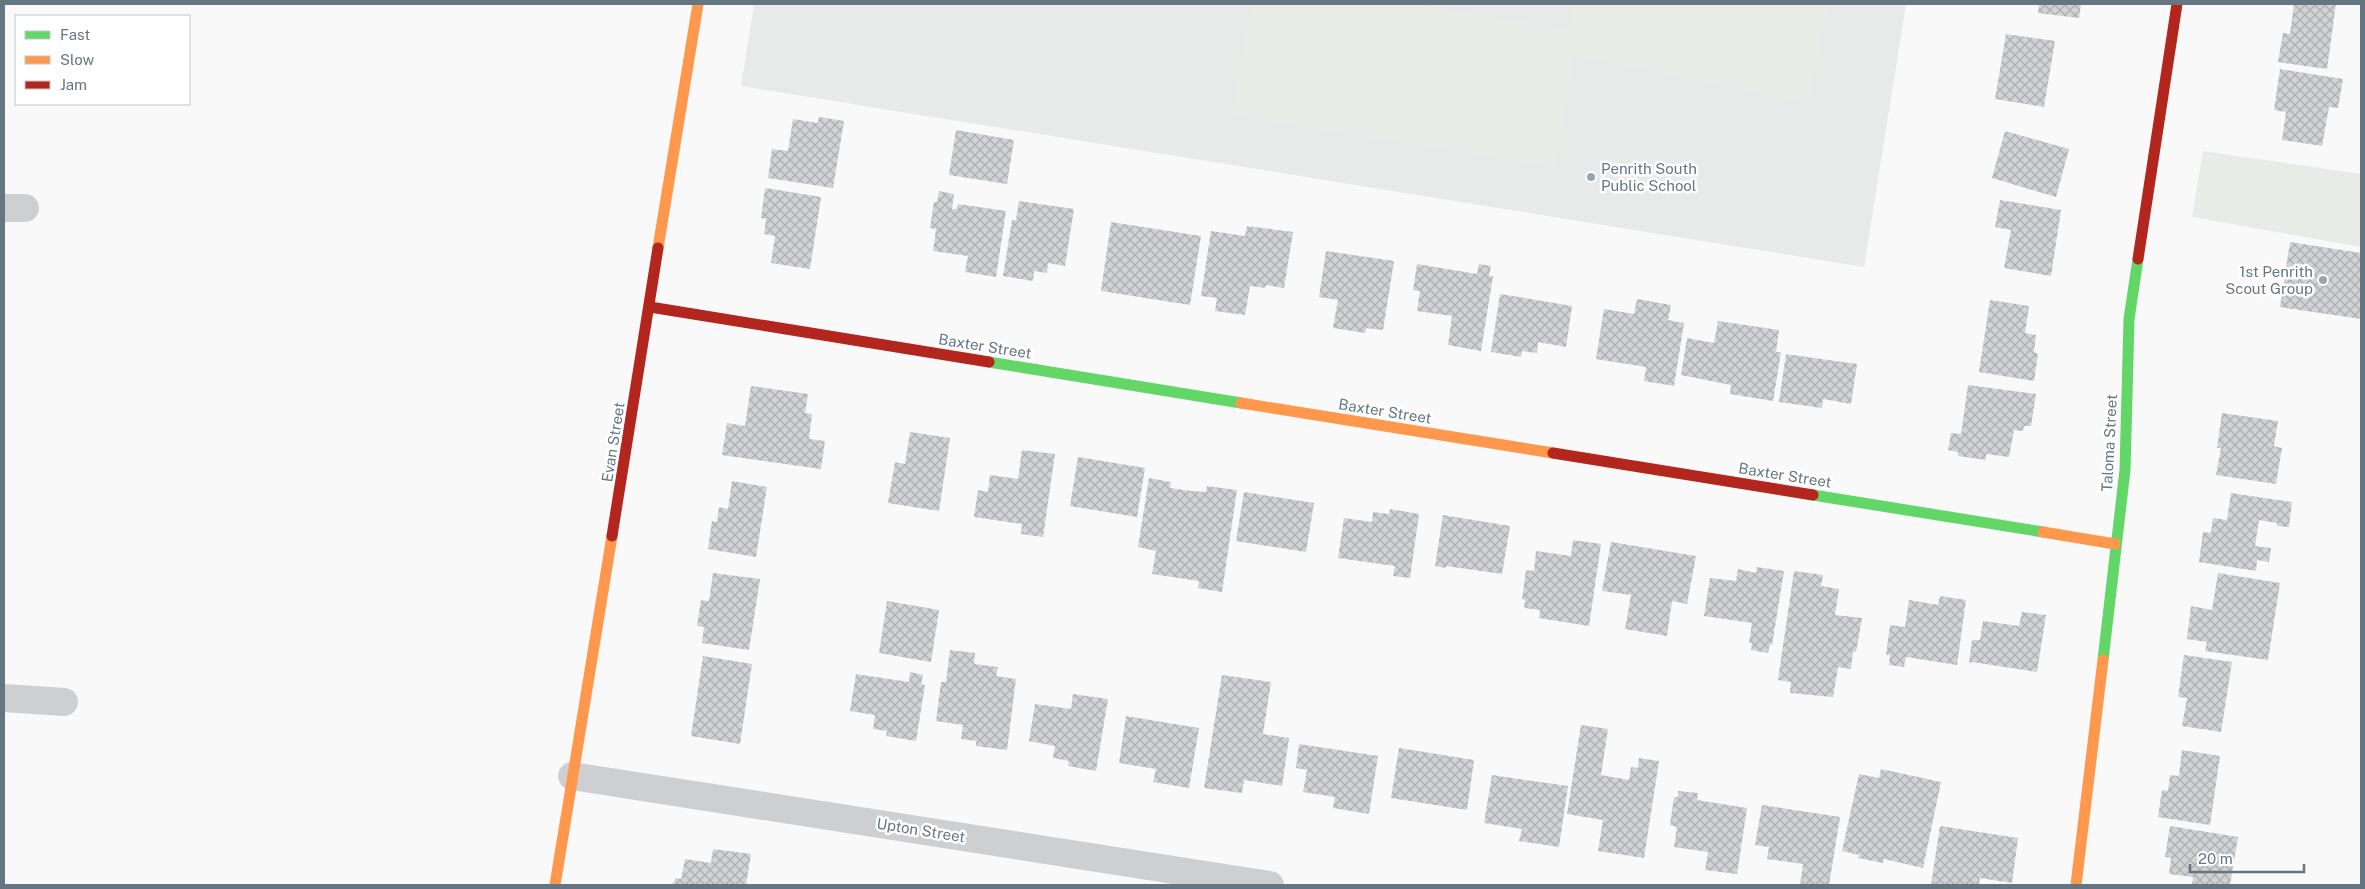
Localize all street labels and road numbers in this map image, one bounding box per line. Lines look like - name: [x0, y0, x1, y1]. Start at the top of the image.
- street label: Baxter Street: [937, 330, 1033, 362]
- street label: Taloma Street: [2098, 394, 2120, 492]
- street label: Baxter Street: [1337, 395, 1433, 427]
- street label: Evan Street: [598, 401, 628, 483]
- street label: Baxter Street: [1737, 459, 1833, 491]
- street label: Upton Street: [876, 815, 967, 845]

